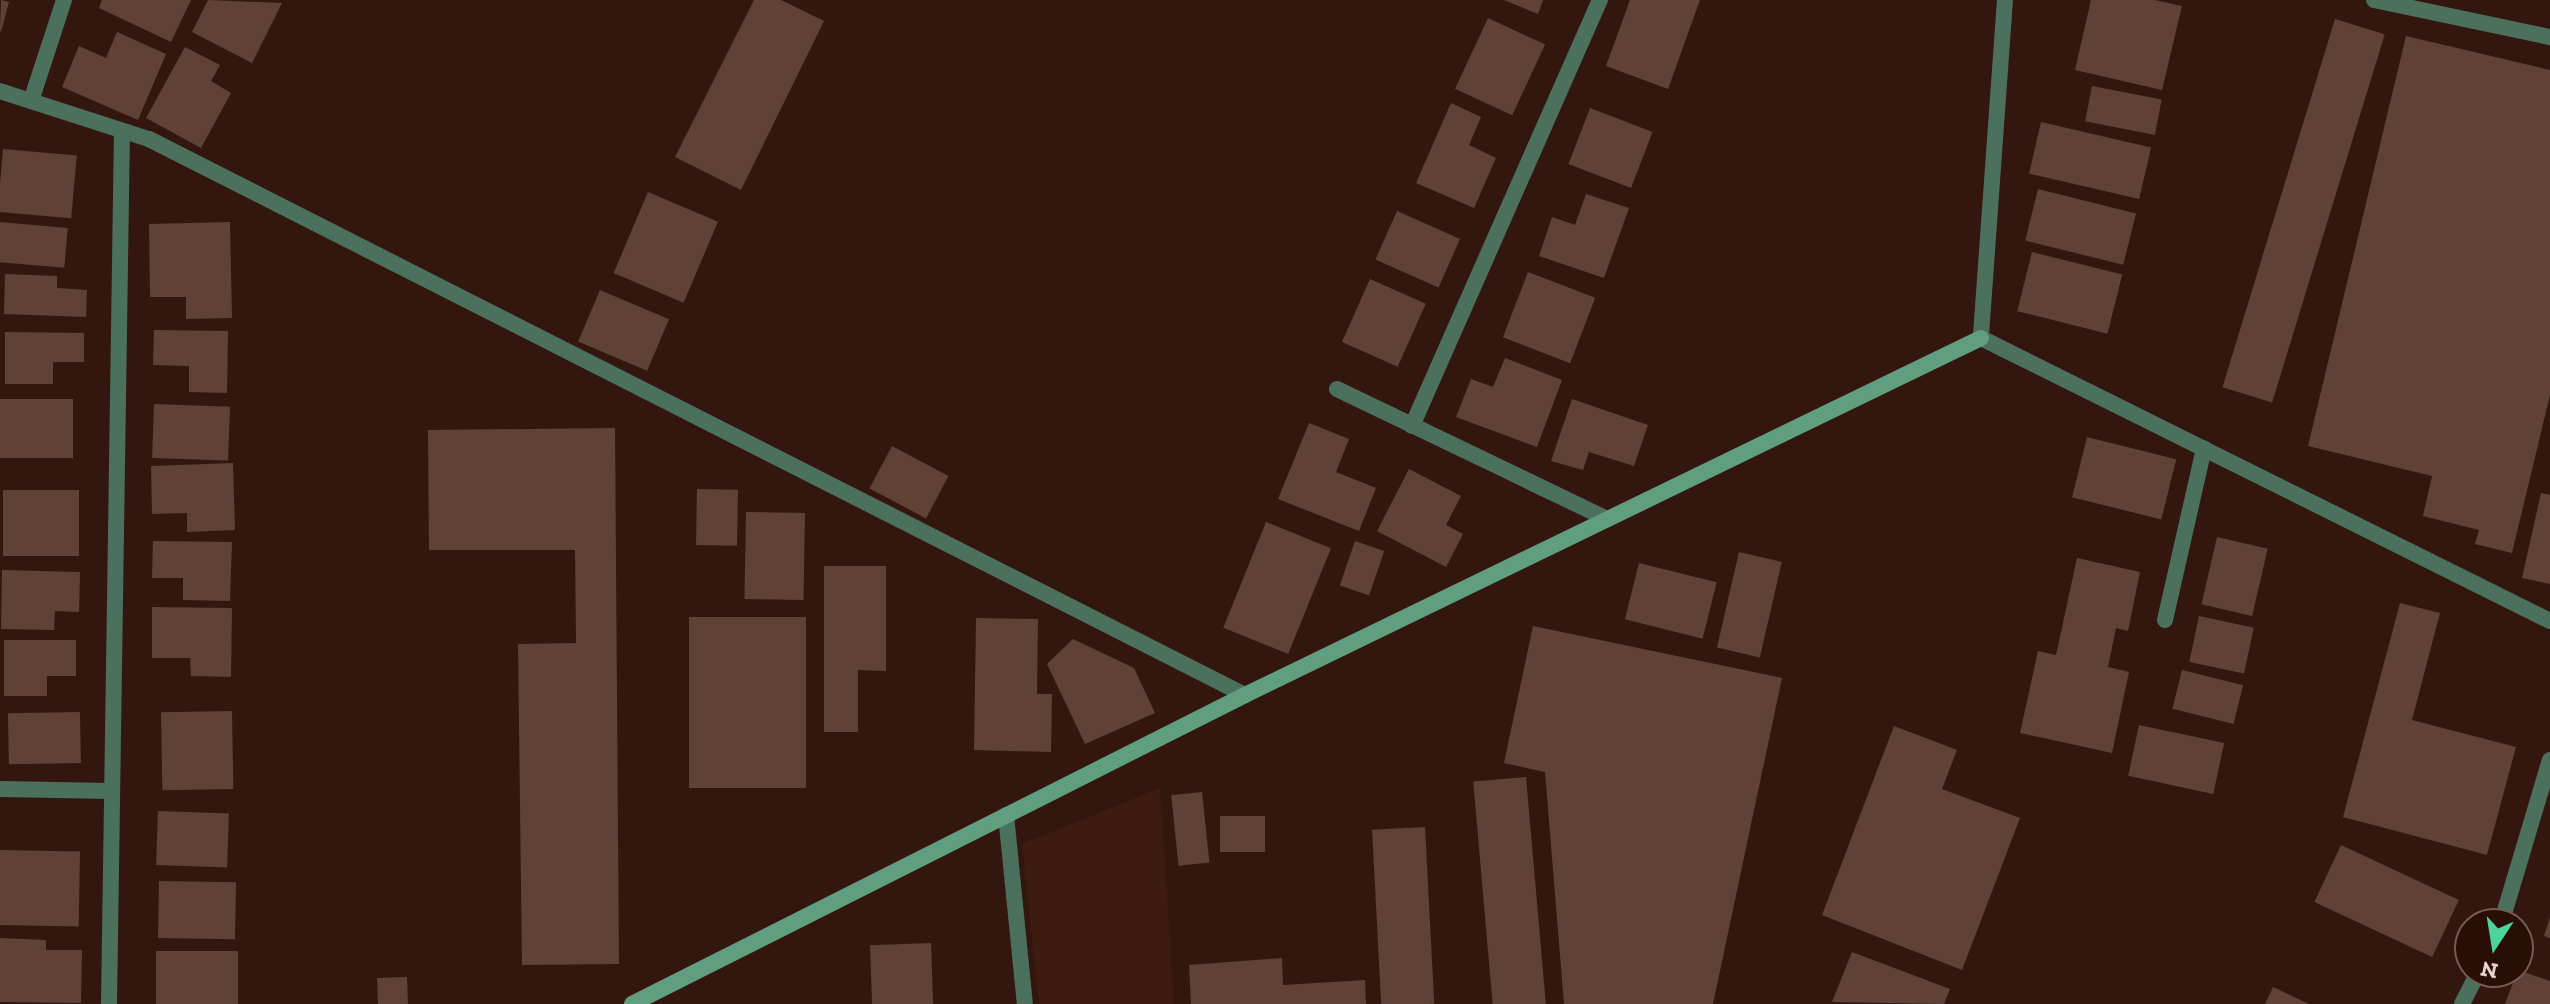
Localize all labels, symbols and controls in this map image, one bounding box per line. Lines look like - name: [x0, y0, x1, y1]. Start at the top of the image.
- north arrow: [2454, 908, 2534, 988]
- text: N: [2478, 955, 2500, 985]

